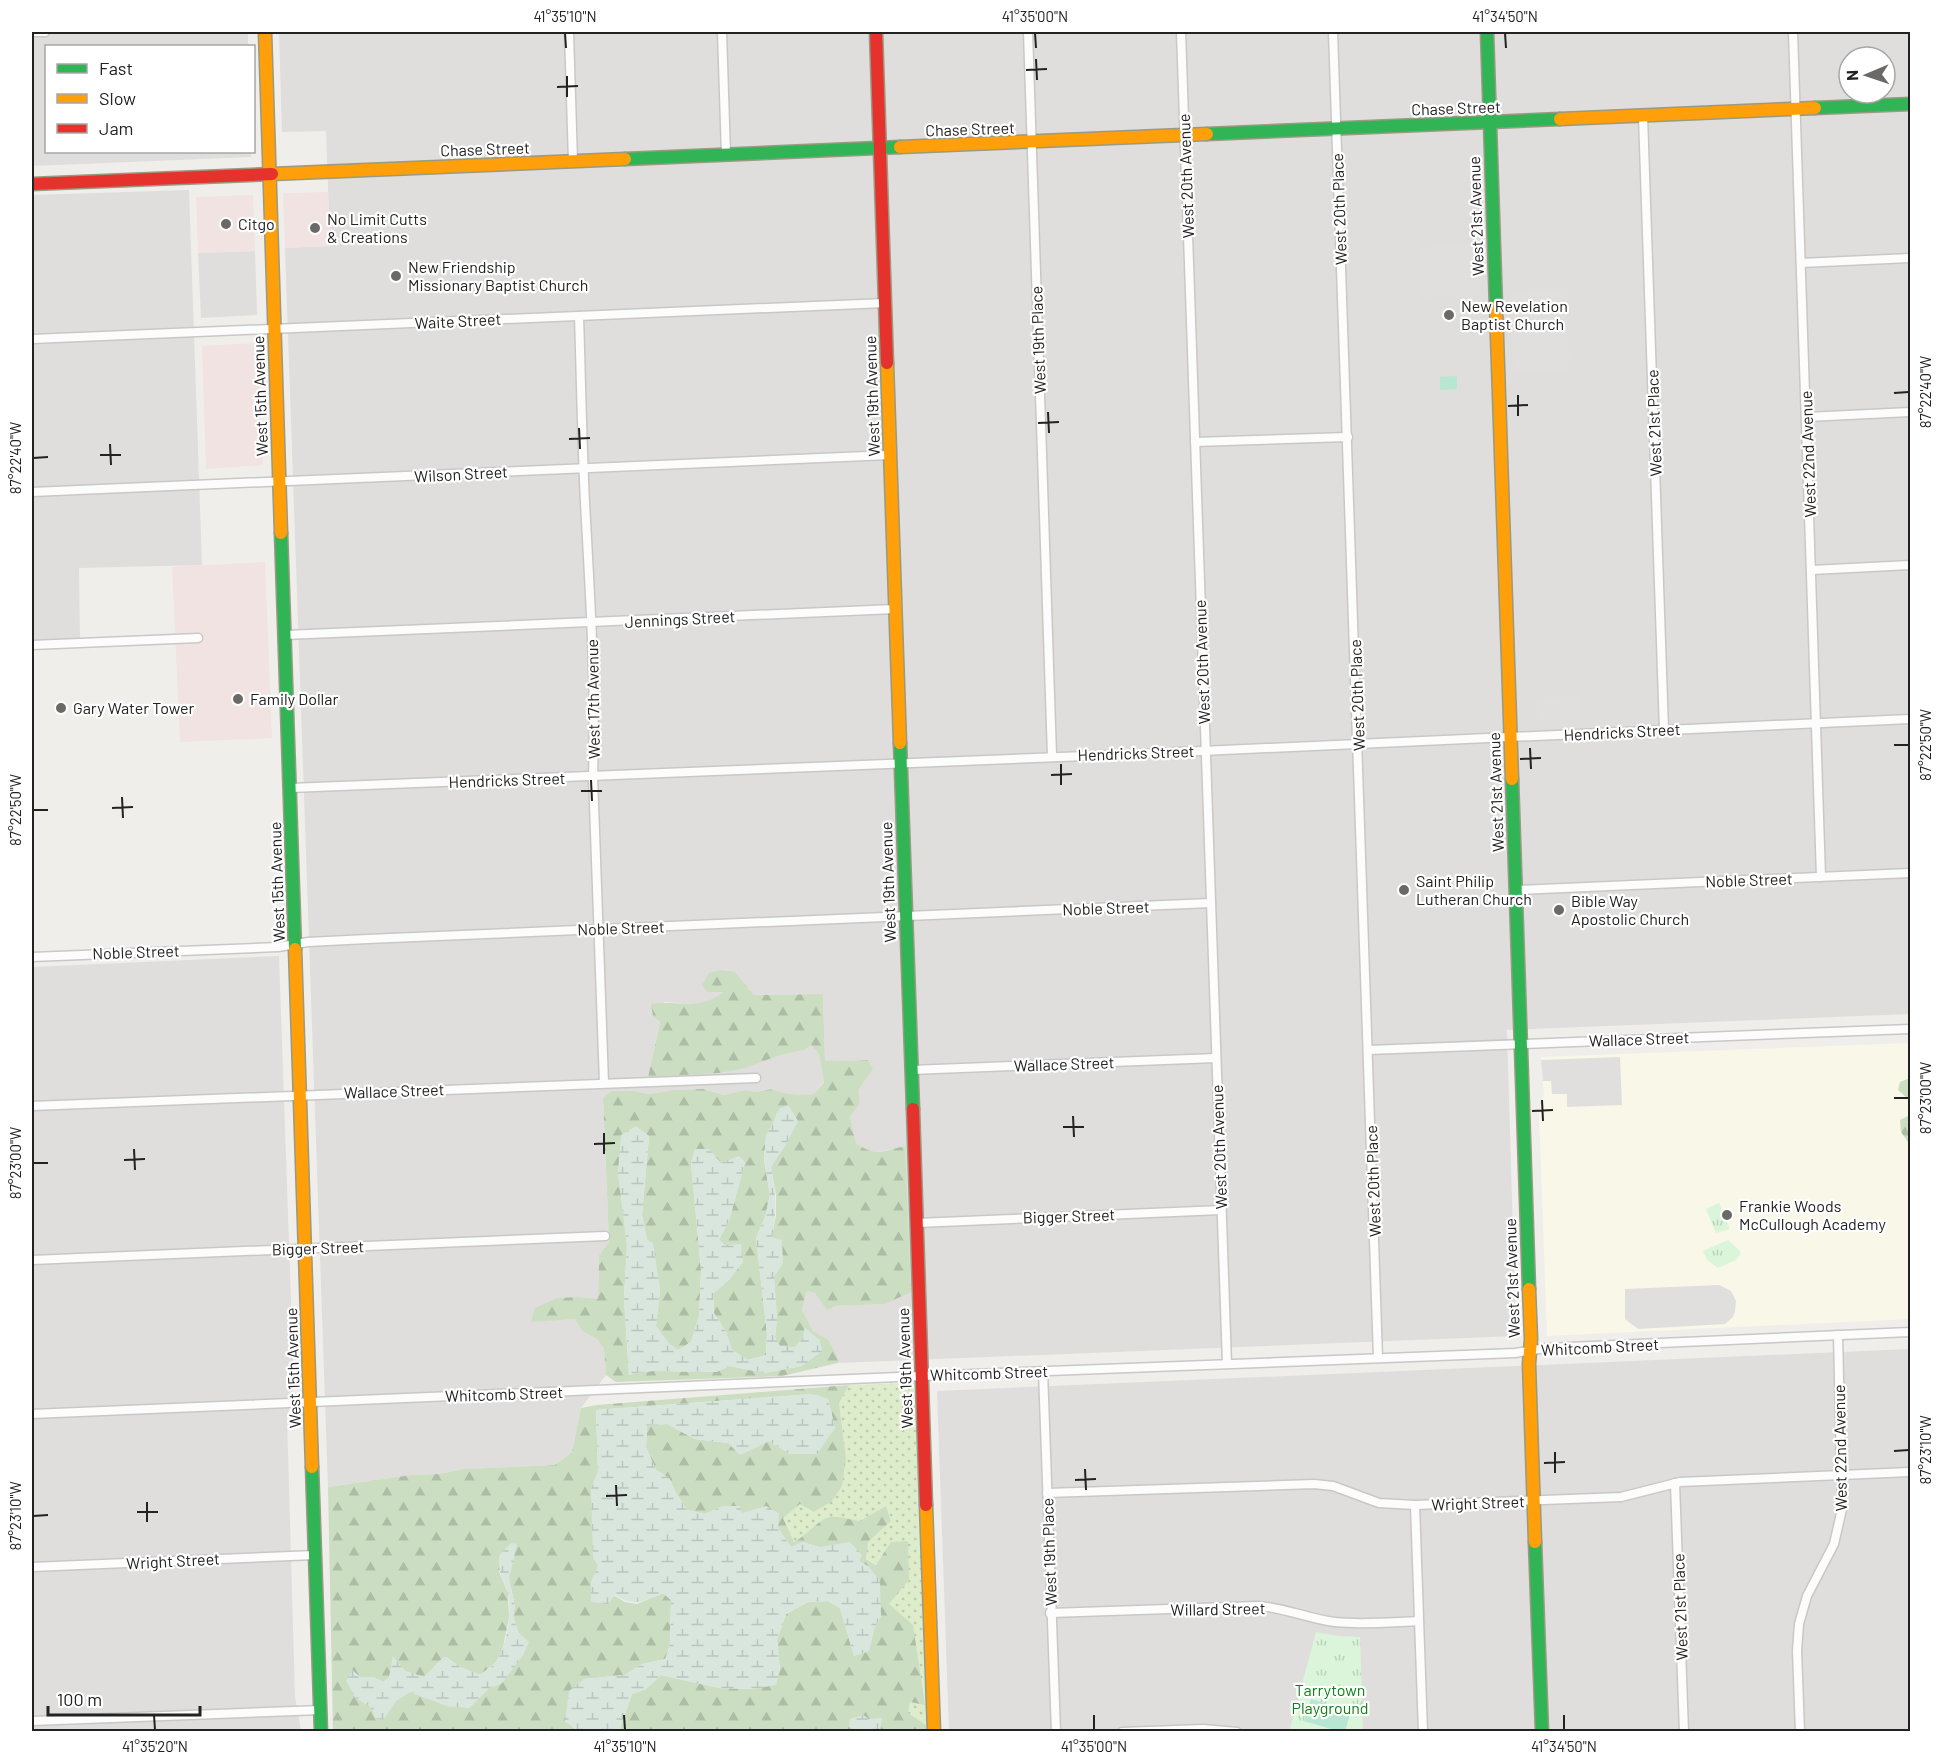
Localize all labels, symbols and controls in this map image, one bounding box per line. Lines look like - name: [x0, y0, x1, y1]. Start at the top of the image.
- text: 41°35'10"N: [533, 7, 597, 25]
- text: 41°35'00"N: [1002, 7, 1068, 25]
- text: 41°34'50"N: [1472, 7, 1538, 25]
- legend: [45, 45, 255, 153]
- north arrow: [1837, 45, 1897, 105]
- text: Fast: [99, 57, 133, 79]
- text: N: [1842, 70, 1861, 81]
- text: Slow: [99, 87, 136, 109]
- street label: Chase Street: [1411, 96, 1501, 119]
- street label: West 20th Avenue: [1174, 113, 1197, 239]
- text: Jam: [99, 117, 133, 139]
- street label: Chase Street: [925, 117, 1015, 140]
- street label: Chase Street: [440, 137, 530, 160]
- street label: West 20th Place: [1327, 153, 1350, 265]
- street label: West 21st Avenue: [1464, 156, 1487, 276]
- place label: No Limit Cutts & Creations: [327, 209, 427, 246]
- place label: Citgo: [238, 214, 275, 233]
- marker: Citgo: [219, 217, 233, 231]
- marker: No Limit Cutts & Creations: [308, 221, 322, 235]
- place label: New Friendship Missionary Baptist Church: [408, 257, 588, 294]
- marker: New Friendship Missionary Baptist Church: [389, 269, 403, 283]
- street label: West 19th Place: [1026, 286, 1049, 394]
- place label: New Revelation Baptist Church: [1461, 296, 1568, 333]
- marker: New Revelation Baptist Church: [1442, 308, 1456, 322]
- street label: Waite Street: [414, 309, 502, 332]
- street label: West 15th Avenue: [248, 335, 271, 457]
- street label: West 19th Avenue: [860, 335, 883, 457]
- text: 87°22'40"W: [1916, 356, 1934, 428]
- street label: West 21st Place: [1642, 369, 1665, 477]
- street label: West 22nd Avenue: [1796, 390, 1819, 518]
- text: 87°22'40"W: [6, 422, 24, 494]
- street label: Wilson Street: [414, 462, 508, 485]
- street label: West 20th Avenue: [1190, 599, 1213, 725]
- street label: Jennings Street: [624, 606, 736, 631]
- street label: West 17th Avenue: [582, 639, 603, 759]
- street label: West 20th Place: [1345, 639, 1368, 751]
- place label: Family Dollar: [250, 689, 338, 708]
- marker: Family Dollar: [231, 692, 245, 706]
- place label: Gary Water Tower: [73, 698, 194, 717]
- marker: Gary Water Tower: [54, 701, 68, 715]
- text: 87°22'50"W: [1916, 709, 1934, 781]
- street label: Hendricks Street: [1563, 719, 1681, 744]
- street label: West 21st Avenue: [1484, 732, 1507, 852]
- street label: Hendricks Street: [1077, 741, 1195, 764]
- street label: Hendricks Street: [448, 768, 566, 791]
- text: 87°22'50"W: [6, 774, 24, 846]
- street label: West 15th Avenue: [265, 821, 288, 943]
- street label: West 19th Avenue: [876, 821, 899, 943]
- street label: Noble Street: [1705, 868, 1793, 891]
- place label: Saint Philip Lutheran Church: [1416, 871, 1532, 908]
- marker: Saint Philip Lutheran Church: [1397, 883, 1411, 897]
- place label: Bible Way Apostolic Church: [1571, 891, 1689, 928]
- street label: Noble Street: [1062, 896, 1150, 919]
- marker: Bible Way Apostolic Church: [1552, 903, 1566, 917]
- street label: Noble Street: [577, 916, 665, 939]
- street label: Noble Street: [92, 940, 180, 963]
- street label: Wallace Street: [1588, 1027, 1690, 1050]
- street label: Wallace Street: [1013, 1052, 1115, 1075]
- text: 87°23'00"W: [1916, 1062, 1934, 1134]
- street label: Wallace Street: [343, 1079, 445, 1102]
- street label: West 20th Avenue: [1207, 1084, 1230, 1210]
- street label: West 20th Place: [1361, 1125, 1384, 1237]
- text: 87°23'00"W: [6, 1127, 24, 1199]
- place label: Frankie Woods McCullough Academy: [1739, 1196, 1886, 1233]
- street label: Bigger Street: [1022, 1204, 1116, 1227]
- marker: Frankie Woods McCullough Academy: [1720, 1208, 1734, 1222]
- street label: West 21st Avenue: [1500, 1218, 1523, 1338]
- street label: Bigger Street: [271, 1236, 365, 1259]
- street label: West 15th Avenue: [281, 1307, 304, 1429]
- street label: West 19th Avenue: [893, 1307, 916, 1429]
- street label: Whitcomb Street: [1540, 1334, 1659, 1359]
- street label: Whitcomb Street: [930, 1361, 1048, 1384]
- street label: Whitcomb Street: [445, 1382, 563, 1405]
- street label: West 22nd Avenue: [1829, 1384, 1850, 1512]
- text: 87°23'10"W: [1916, 1415, 1934, 1485]
- text: 87°23'10"W: [6, 1481, 24, 1551]
- street label: Wright Street: [1431, 1491, 1525, 1514]
- street label: West 19th Place: [1037, 1498, 1060, 1606]
- street label: Wright Street: [126, 1549, 220, 1572]
- street label: West 21st Place: [1668, 1553, 1691, 1661]
- street label: Willard Street: [1170, 1598, 1266, 1619]
- scale bar: [48, 1679, 200, 1717]
- park label: Tarrytown Playground: [1291, 1680, 1369, 1717]
- text: 100 m: [57, 1688, 102, 1710]
- text: 41°35'20"N: [122, 1737, 188, 1755]
- text: 41°35'10"N: [593, 1737, 657, 1755]
- text: 41°35'00"N: [1061, 1737, 1127, 1755]
- text: 41°34'50"N: [1531, 1737, 1597, 1755]

